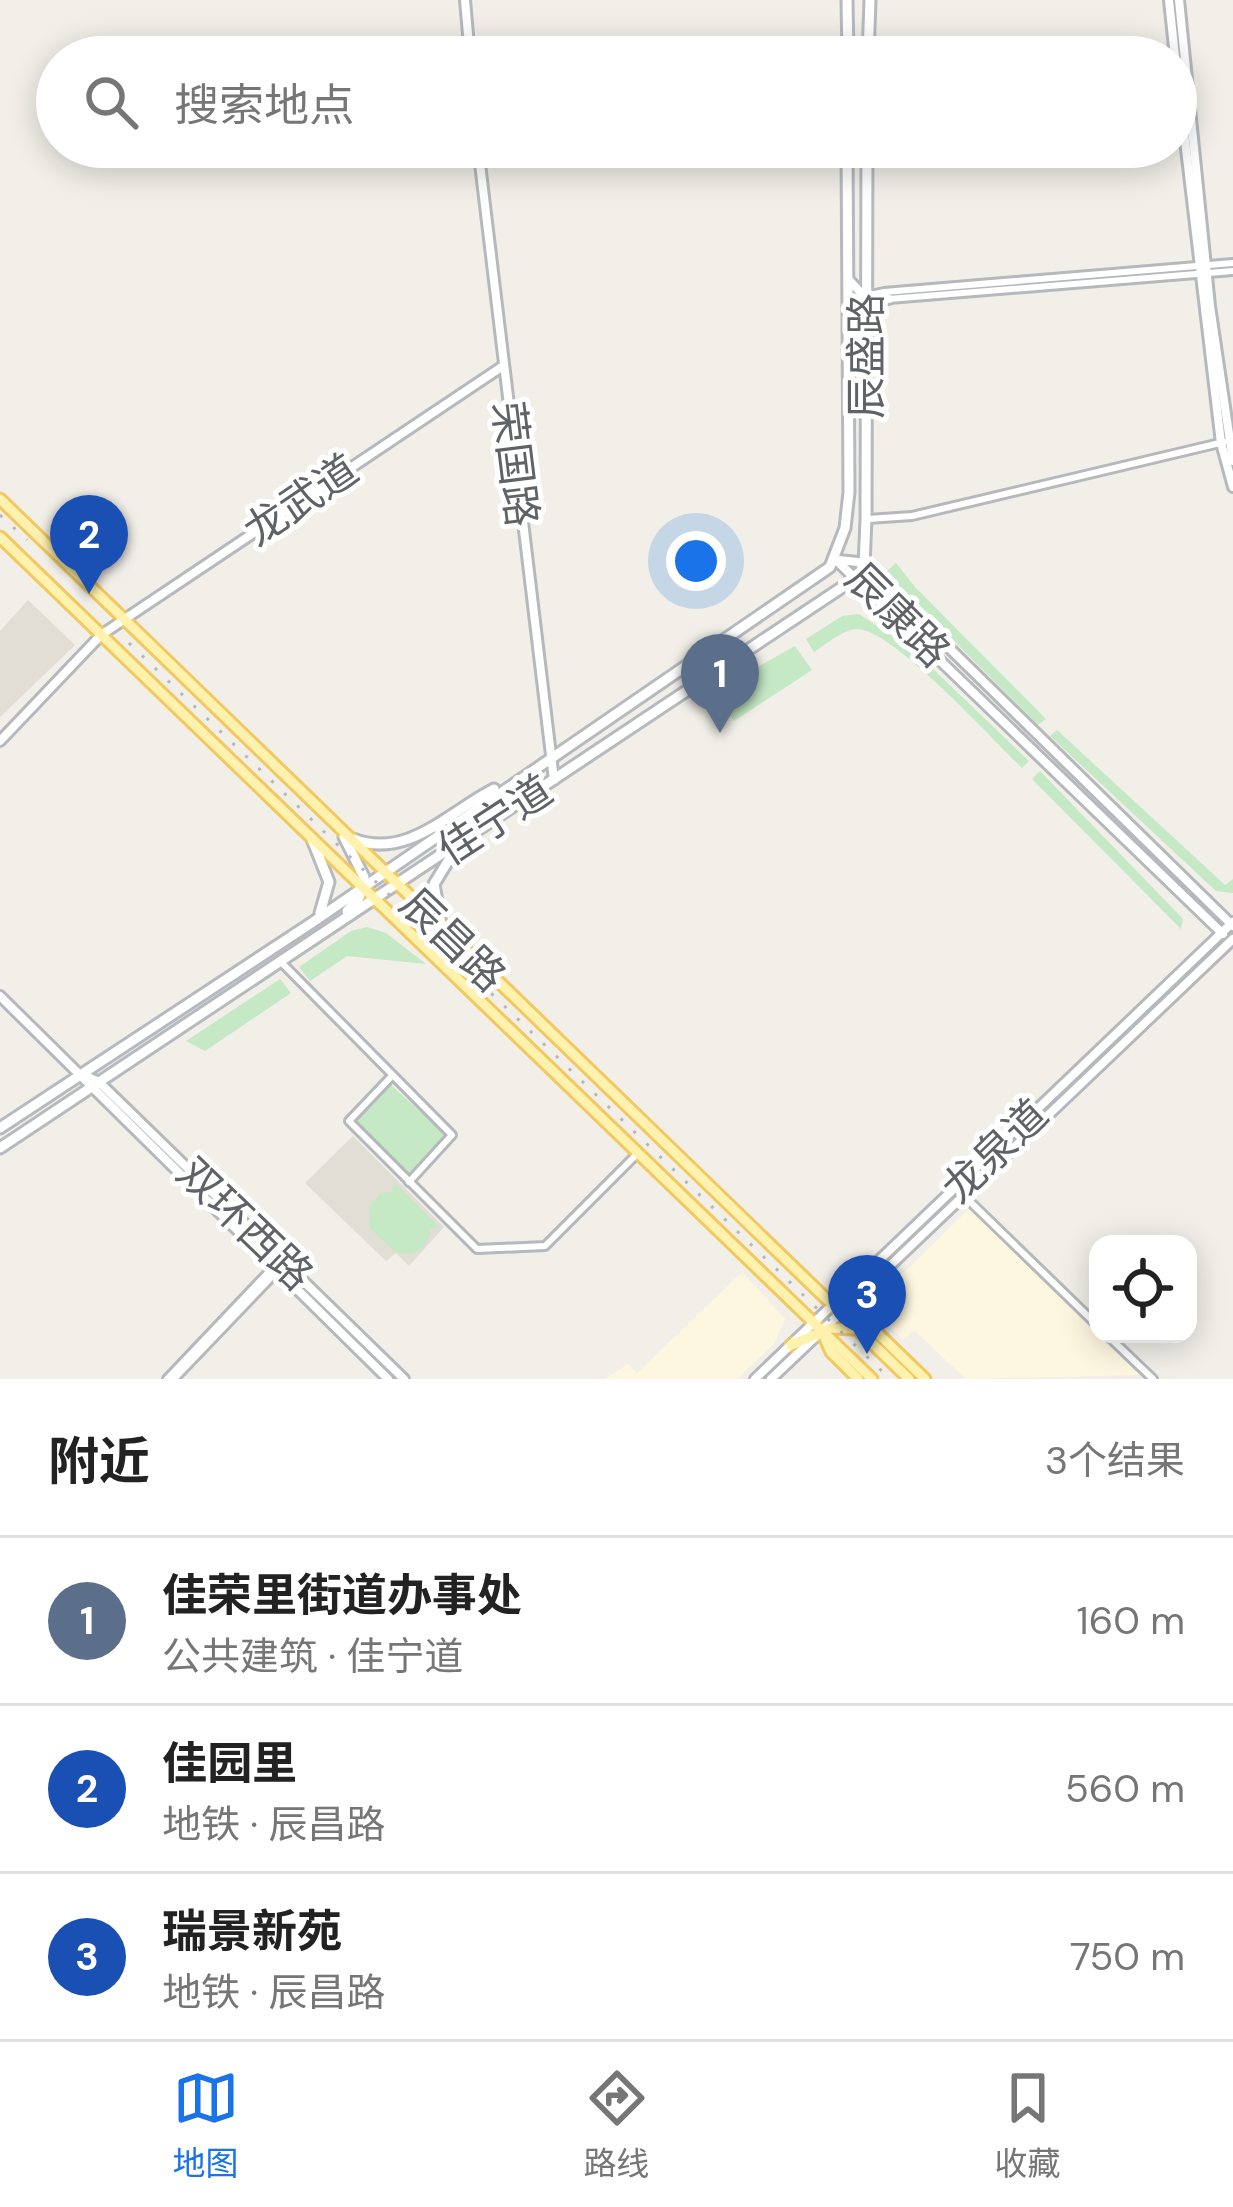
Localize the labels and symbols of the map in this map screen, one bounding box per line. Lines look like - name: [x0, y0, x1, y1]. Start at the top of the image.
- street label: 辰盛路: [839, 293, 894, 419]
- street label: 荣国路: [480, 398, 550, 530]
- street label: 龙武道: [233, 442, 369, 558]
- pin: 2: [50, 495, 128, 594]
- your location: [666, 531, 726, 591]
- street label: 辰康路: [834, 551, 962, 679]
- pin: 1: [681, 634, 759, 733]
- street label: 佳宁道: [427, 763, 563, 877]
- street label: 辰昌路: [389, 876, 517, 1004]
- street label: 龙泉道: [931, 1087, 1059, 1215]
- street label: 双环西路: [165, 1146, 325, 1302]
- pin: 3: [828, 1255, 906, 1354]

